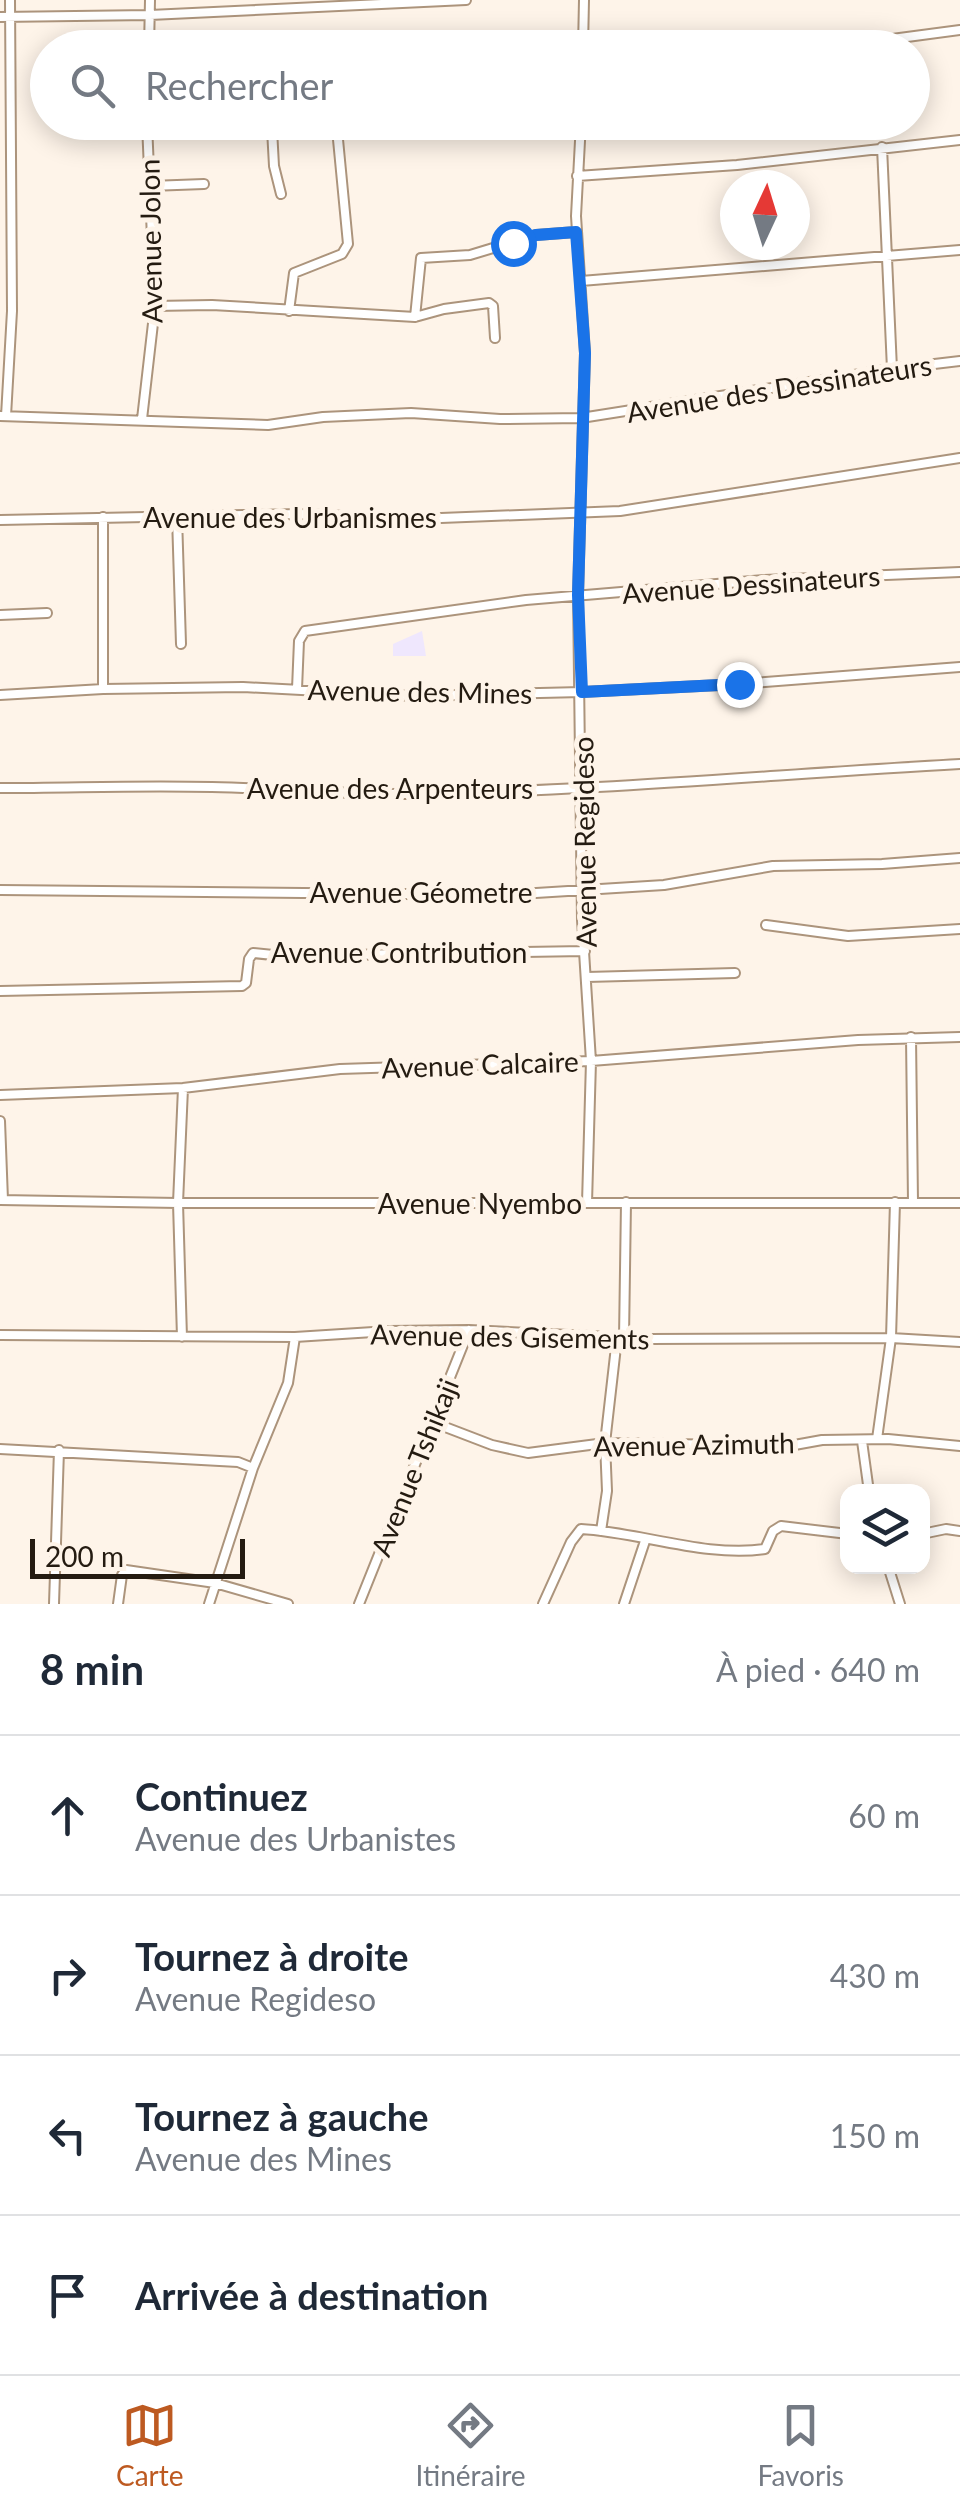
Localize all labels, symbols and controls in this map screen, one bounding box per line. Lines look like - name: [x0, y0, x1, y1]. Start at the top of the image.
- search box: [30, 30, 930, 140]
- icon: search: [65, 58, 120, 113]
- text: Rechercher: [145, 62, 333, 108]
- street label: Avenue Jolon: [132, 159, 168, 323]
- north arrow: [720, 170, 810, 260]
- route start: [491, 221, 537, 267]
- street label: Avenue des Dessinateurs: [624, 347, 934, 429]
- street label: Avenue des Urbanismes: [143, 500, 437, 534]
- street label: Avenue Dessinateurs: [621, 558, 881, 610]
- route end: [717, 662, 763, 708]
- street label: Avenue des Mines: [307, 672, 533, 710]
- street label: Avenue Regideso: [565, 736, 603, 948]
- street label: Avenue des Arpenteurs: [247, 771, 533, 805]
- street label: Avenue Géometre: [310, 875, 532, 909]
- street label: Avenue Contribution: [271, 935, 527, 969]
- street label: Avenue Calcaire: [381, 1044, 579, 1084]
- street label: Avenue Nyembo: [378, 1186, 582, 1220]
- street label: Avenue des Gisements: [370, 1317, 650, 1355]
- street label: Avenue Tshikaji: [363, 1373, 465, 1561]
- street label: Avenue Azimuth: [593, 1425, 795, 1463]
- map controls: [840, 1484, 930, 1574]
- button: layers: [840, 1484, 930, 1574]
- scale bar: [30, 1534, 245, 1578]
- text: 200 m: [45, 1539, 124, 1573]
- text: 8 min: [40, 1644, 144, 1694]
- text: À pied · 640 m: [716, 1650, 920, 1689]
- text: Continuez: [135, 1773, 308, 1819]
- icon: ahead: [40, 1788, 95, 1843]
- text: 60 m: [848, 1796, 920, 1835]
- text: Avenue des Urbanistes: [135, 1819, 456, 1858]
- text: Tournez à droite: [135, 1933, 409, 1979]
- icon: right: [40, 1948, 95, 2003]
- text: 430 m: [830, 1956, 920, 1995]
- text: Avenue Regideso: [135, 1979, 376, 2018]
- text: Tournez à gauche: [135, 2093, 428, 2139]
- icon: left: [40, 2108, 95, 2163]
- text: 150 m: [830, 2116, 920, 2155]
- text: Avenue des Mines: [135, 2139, 392, 2178]
- icon: arrive: [40, 2268, 95, 2323]
- text: Arrivée à destination: [135, 2272, 488, 2318]
- tab: Carte: [116, 2398, 184, 2492]
- tab: Itinéraire: [416, 2398, 526, 2492]
- tab: Favoris: [758, 2398, 844, 2492]

